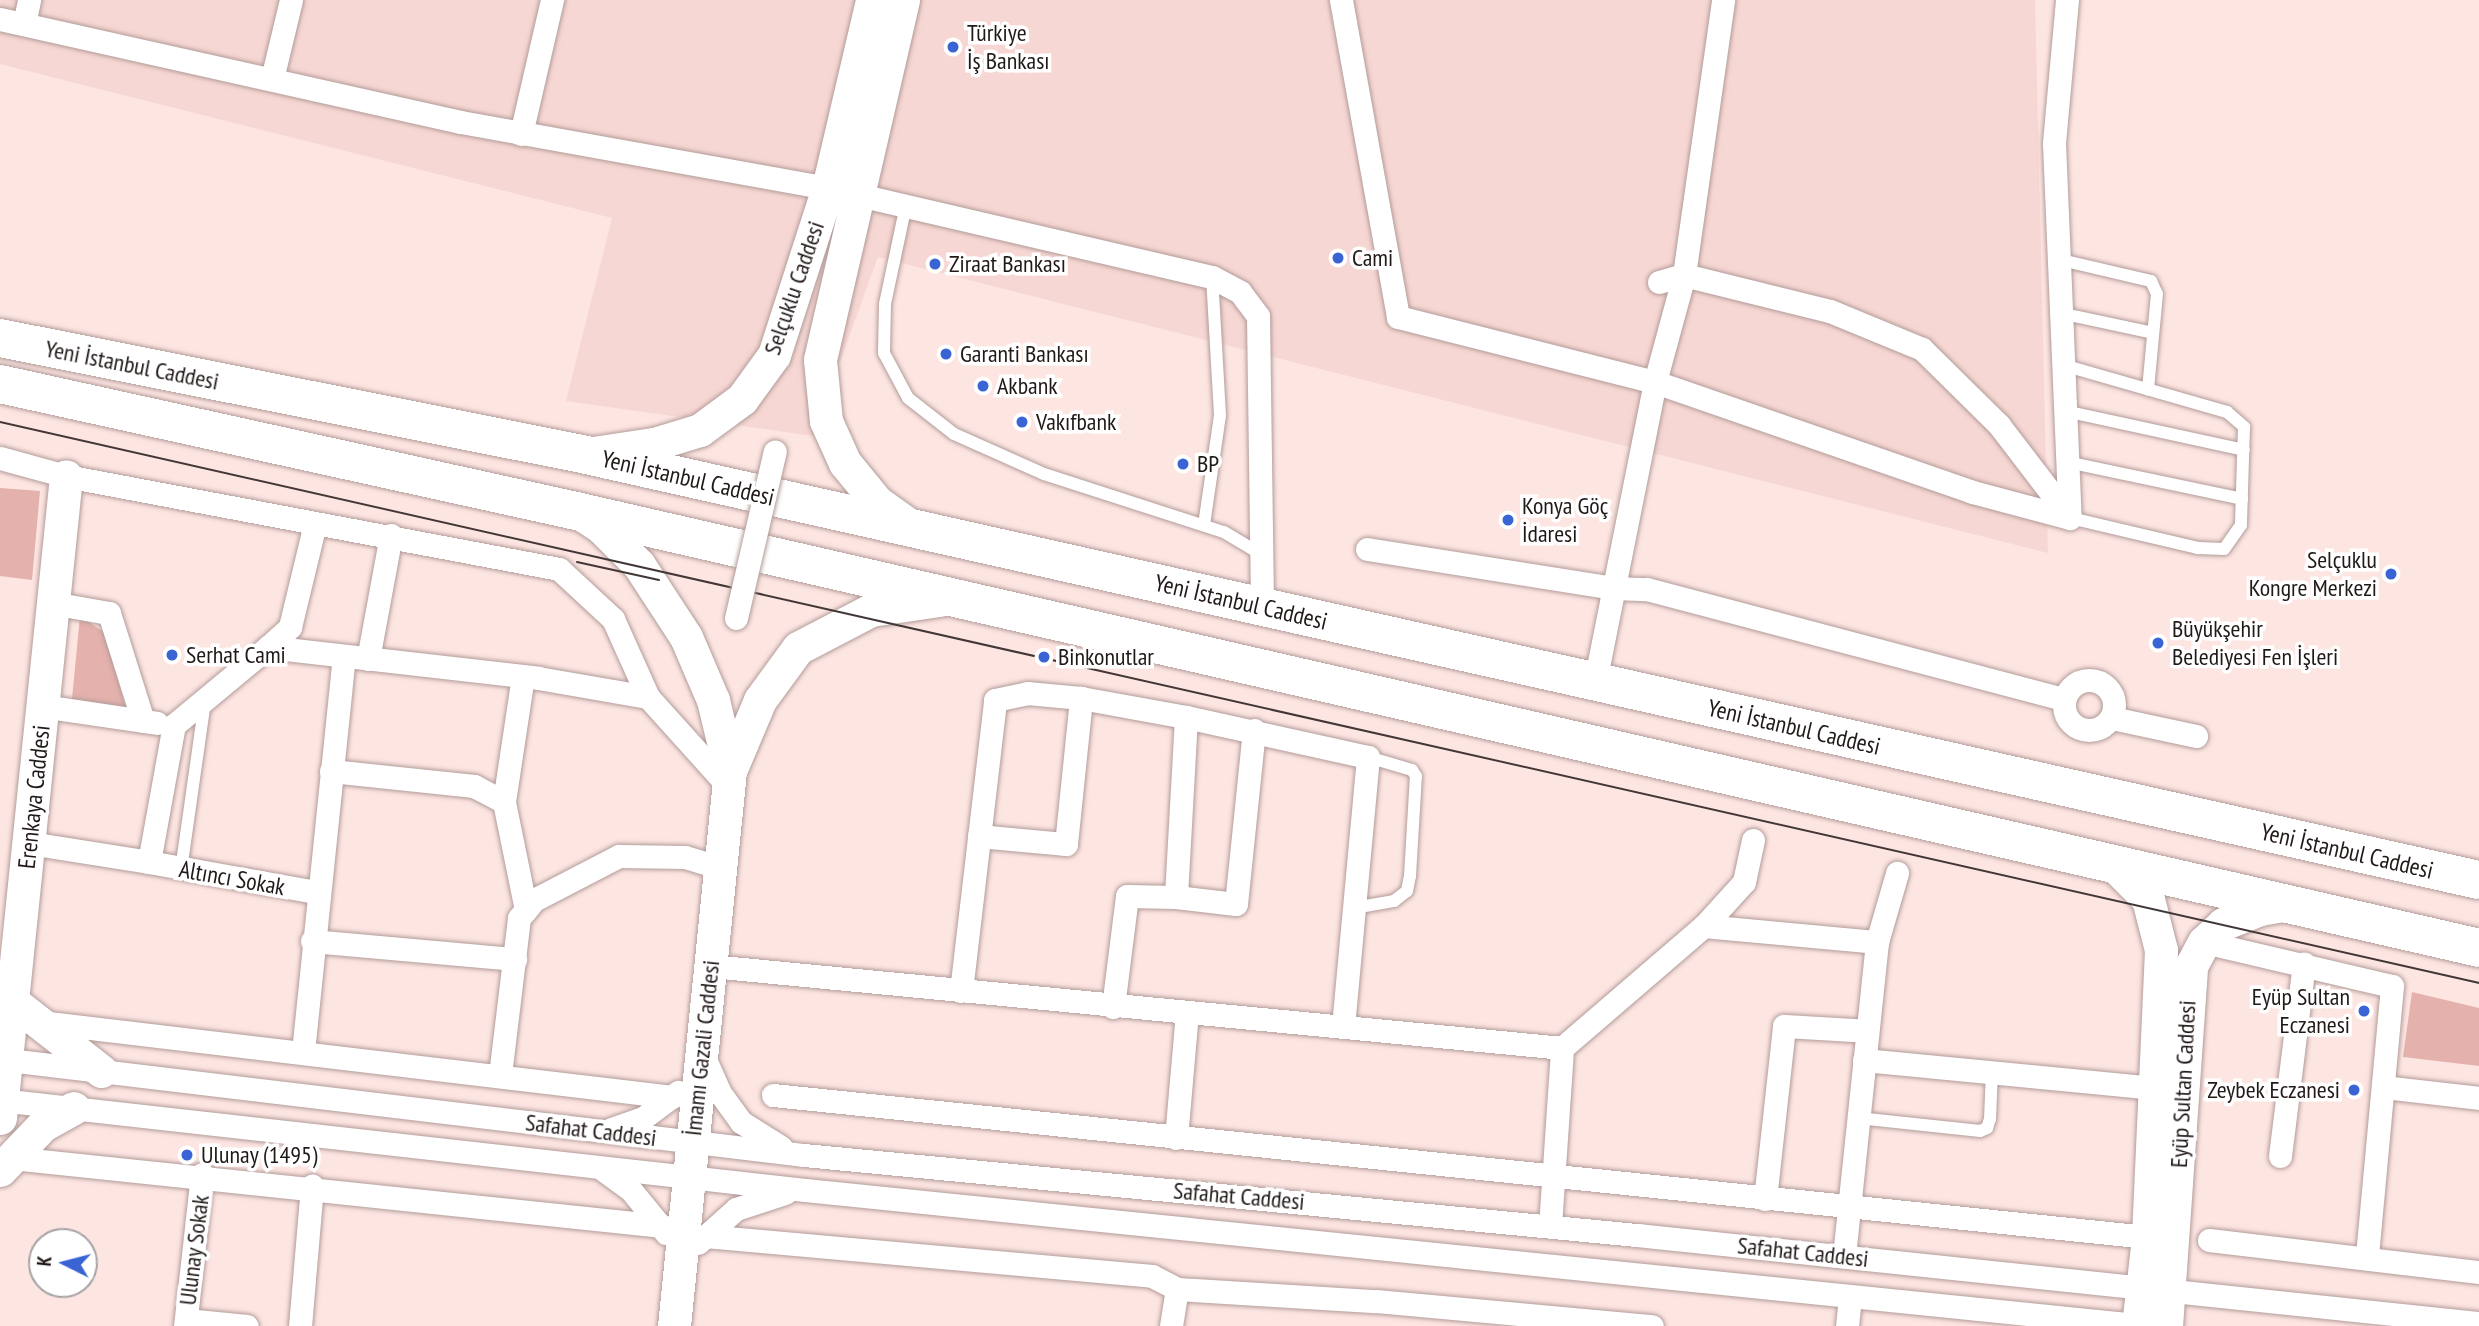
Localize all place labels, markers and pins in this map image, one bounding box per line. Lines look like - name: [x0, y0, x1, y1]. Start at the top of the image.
- place label: Türkiye İş Bankası: [967, 19, 1049, 75]
- marker: Türkiye İş Bankası: [945, 39, 961, 55]
- place label: Cami: [1352, 244, 1393, 272]
- place label: Ziraat Bankası: [949, 250, 1066, 278]
- marker: Cami: [1330, 250, 1346, 266]
- marker: Ziraat Bankası: [927, 256, 943, 272]
- place label: Garanti Bankası: [960, 340, 1089, 368]
- marker: Garanti Bankası: [938, 346, 954, 362]
- place label: Akbank: [997, 372, 1058, 400]
- marker: Akbank: [975, 378, 991, 394]
- place label: Vakıfbank: [1036, 408, 1116, 436]
- marker: Vakıfbank: [1014, 414, 1030, 430]
- place label: BP: [1197, 450, 1219, 478]
- marker: BP: [1175, 456, 1191, 472]
- place label: Konya Göç İdaresi: [1522, 492, 1608, 548]
- marker: Konya Göç İdaresi: [1500, 512, 1516, 528]
- place label: Selçuklu Kongre Merkezi: [2249, 546, 2377, 602]
- marker: Selçuklu Kongre Merkezi: [2383, 566, 2399, 582]
- place label: Büyükşehir Belediyesi Fen İşleri: [2172, 615, 2338, 671]
- marker: Büyükşehir Belediyesi Fen İşleri: [2150, 635, 2166, 651]
- place label: Serhat Cami: [186, 641, 286, 669]
- place label: Binkonutlar: [1058, 643, 1154, 671]
- marker: Serhat Cami: [164, 647, 180, 663]
- marker: Binkonutlar: [1036, 649, 1052, 665]
- place label: Eyüp Sultan Eczanesi: [2252, 983, 2350, 1039]
- marker: Eyüp Sultan Eczanesi: [2356, 1003, 2372, 1019]
- place label: Zeybek Eczanesi: [2207, 1076, 2340, 1104]
- marker: Zeybek Eczanesi: [2346, 1082, 2362, 1098]
- place label: Ulunay (1495): [201, 1141, 318, 1169]
- marker: Ulunay (1495): [179, 1147, 195, 1163]

